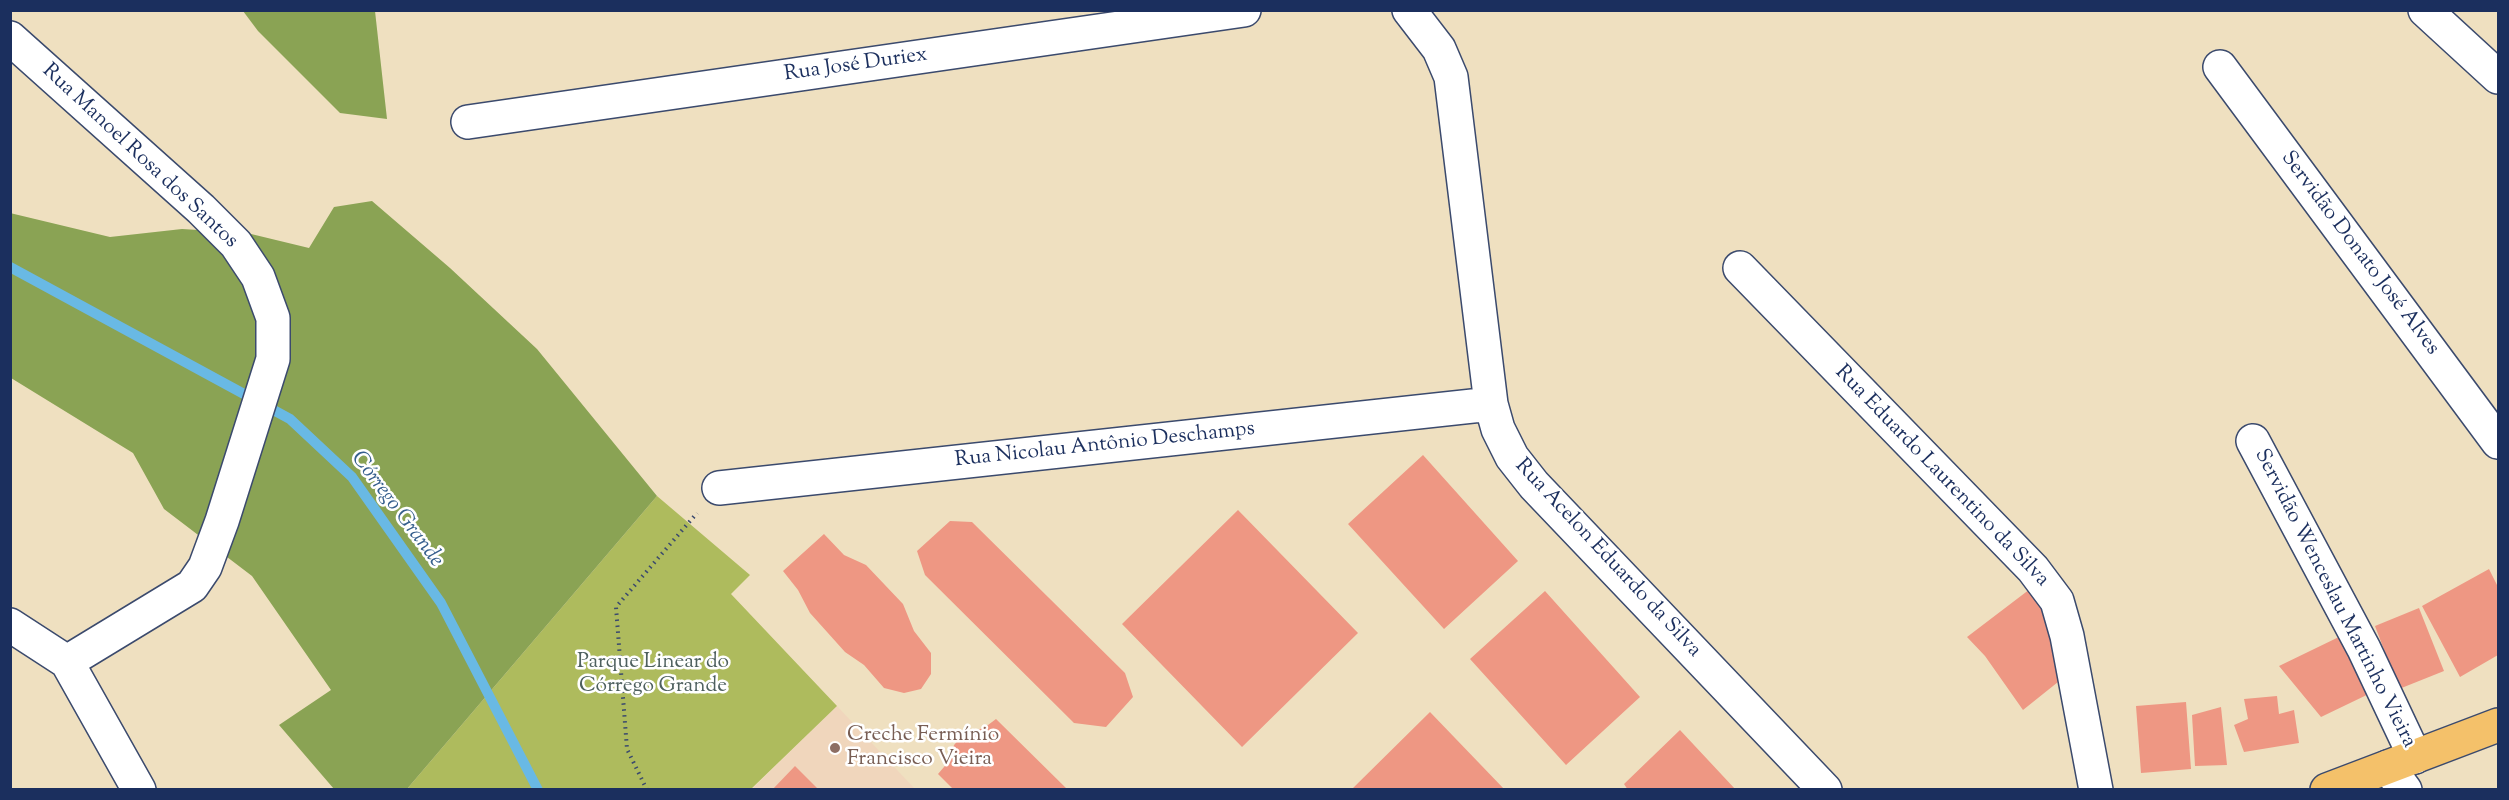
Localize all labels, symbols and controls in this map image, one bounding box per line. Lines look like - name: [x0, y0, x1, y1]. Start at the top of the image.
- street label: Rua José Duriex: [783, 43, 929, 89]
- street label: Rua Manoel Rosa dos Santos: [36, 59, 242, 255]
- street label: Servidão Donato José Alves: [2274, 147, 2444, 361]
- street label: Rua Eduardo Laurentino da Silva: [1828, 361, 2054, 593]
- street label: Rua Nicolau Antônio Deschamps: [954, 418, 1256, 474]
- street label: Servidão Wenceslau Martinho Vieira: [2247, 445, 2421, 753]
- water label: Córrego Grande: [344, 447, 448, 573]
- street label: Rua Acelon Eduardo da Silva: [1508, 455, 1706, 663]
- park label: Parque Linear do Córrego Grande: [577, 650, 729, 700]
- place label: Creche Fermínio Francisco Vieira: [847, 723, 999, 773]
- marker: Creche Fermínio Francisco Vieira: [828, 741, 842, 755]

